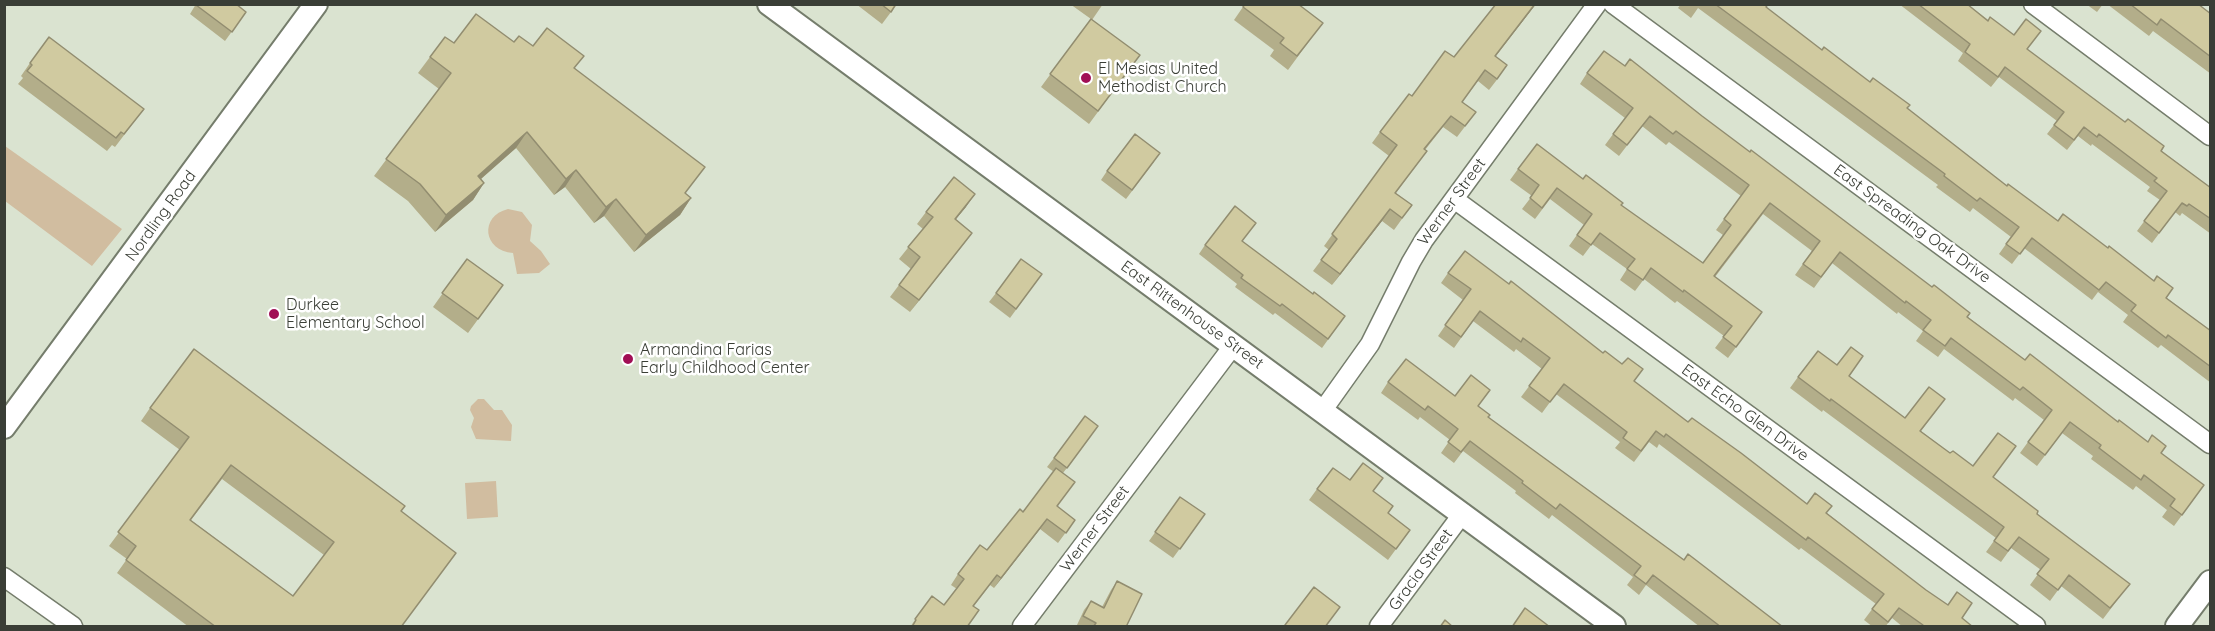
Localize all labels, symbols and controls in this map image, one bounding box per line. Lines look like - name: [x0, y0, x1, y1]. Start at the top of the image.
- place label: El Mesias United Methodist Church: [1098, 59, 1227, 97]
- marker: El Mesias United Methodist Church: [1079, 71, 1093, 85]
- street label: Werner Street: [1414, 155, 1490, 249]
- street label: East Spreading Oak Drive: [1830, 161, 1994, 287]
- street label: Nordling Road: [122, 167, 200, 265]
- street label: East Rittenhouse Street: [1117, 257, 1267, 373]
- place label: Durkee Elementary School: [286, 295, 425, 333]
- marker: Durkee Elementary School: [267, 307, 281, 321]
- place label: Armandina Farias Early Childhood Center: [640, 340, 810, 378]
- marker: Armandina Farias Early Childhood Center: [621, 352, 635, 366]
- street label: East Echo Glen Drive: [1678, 360, 1812, 466]
- street label: Werner Street: [1056, 482, 1134, 576]
- street label: Gracia Street: [1385, 525, 1457, 615]

